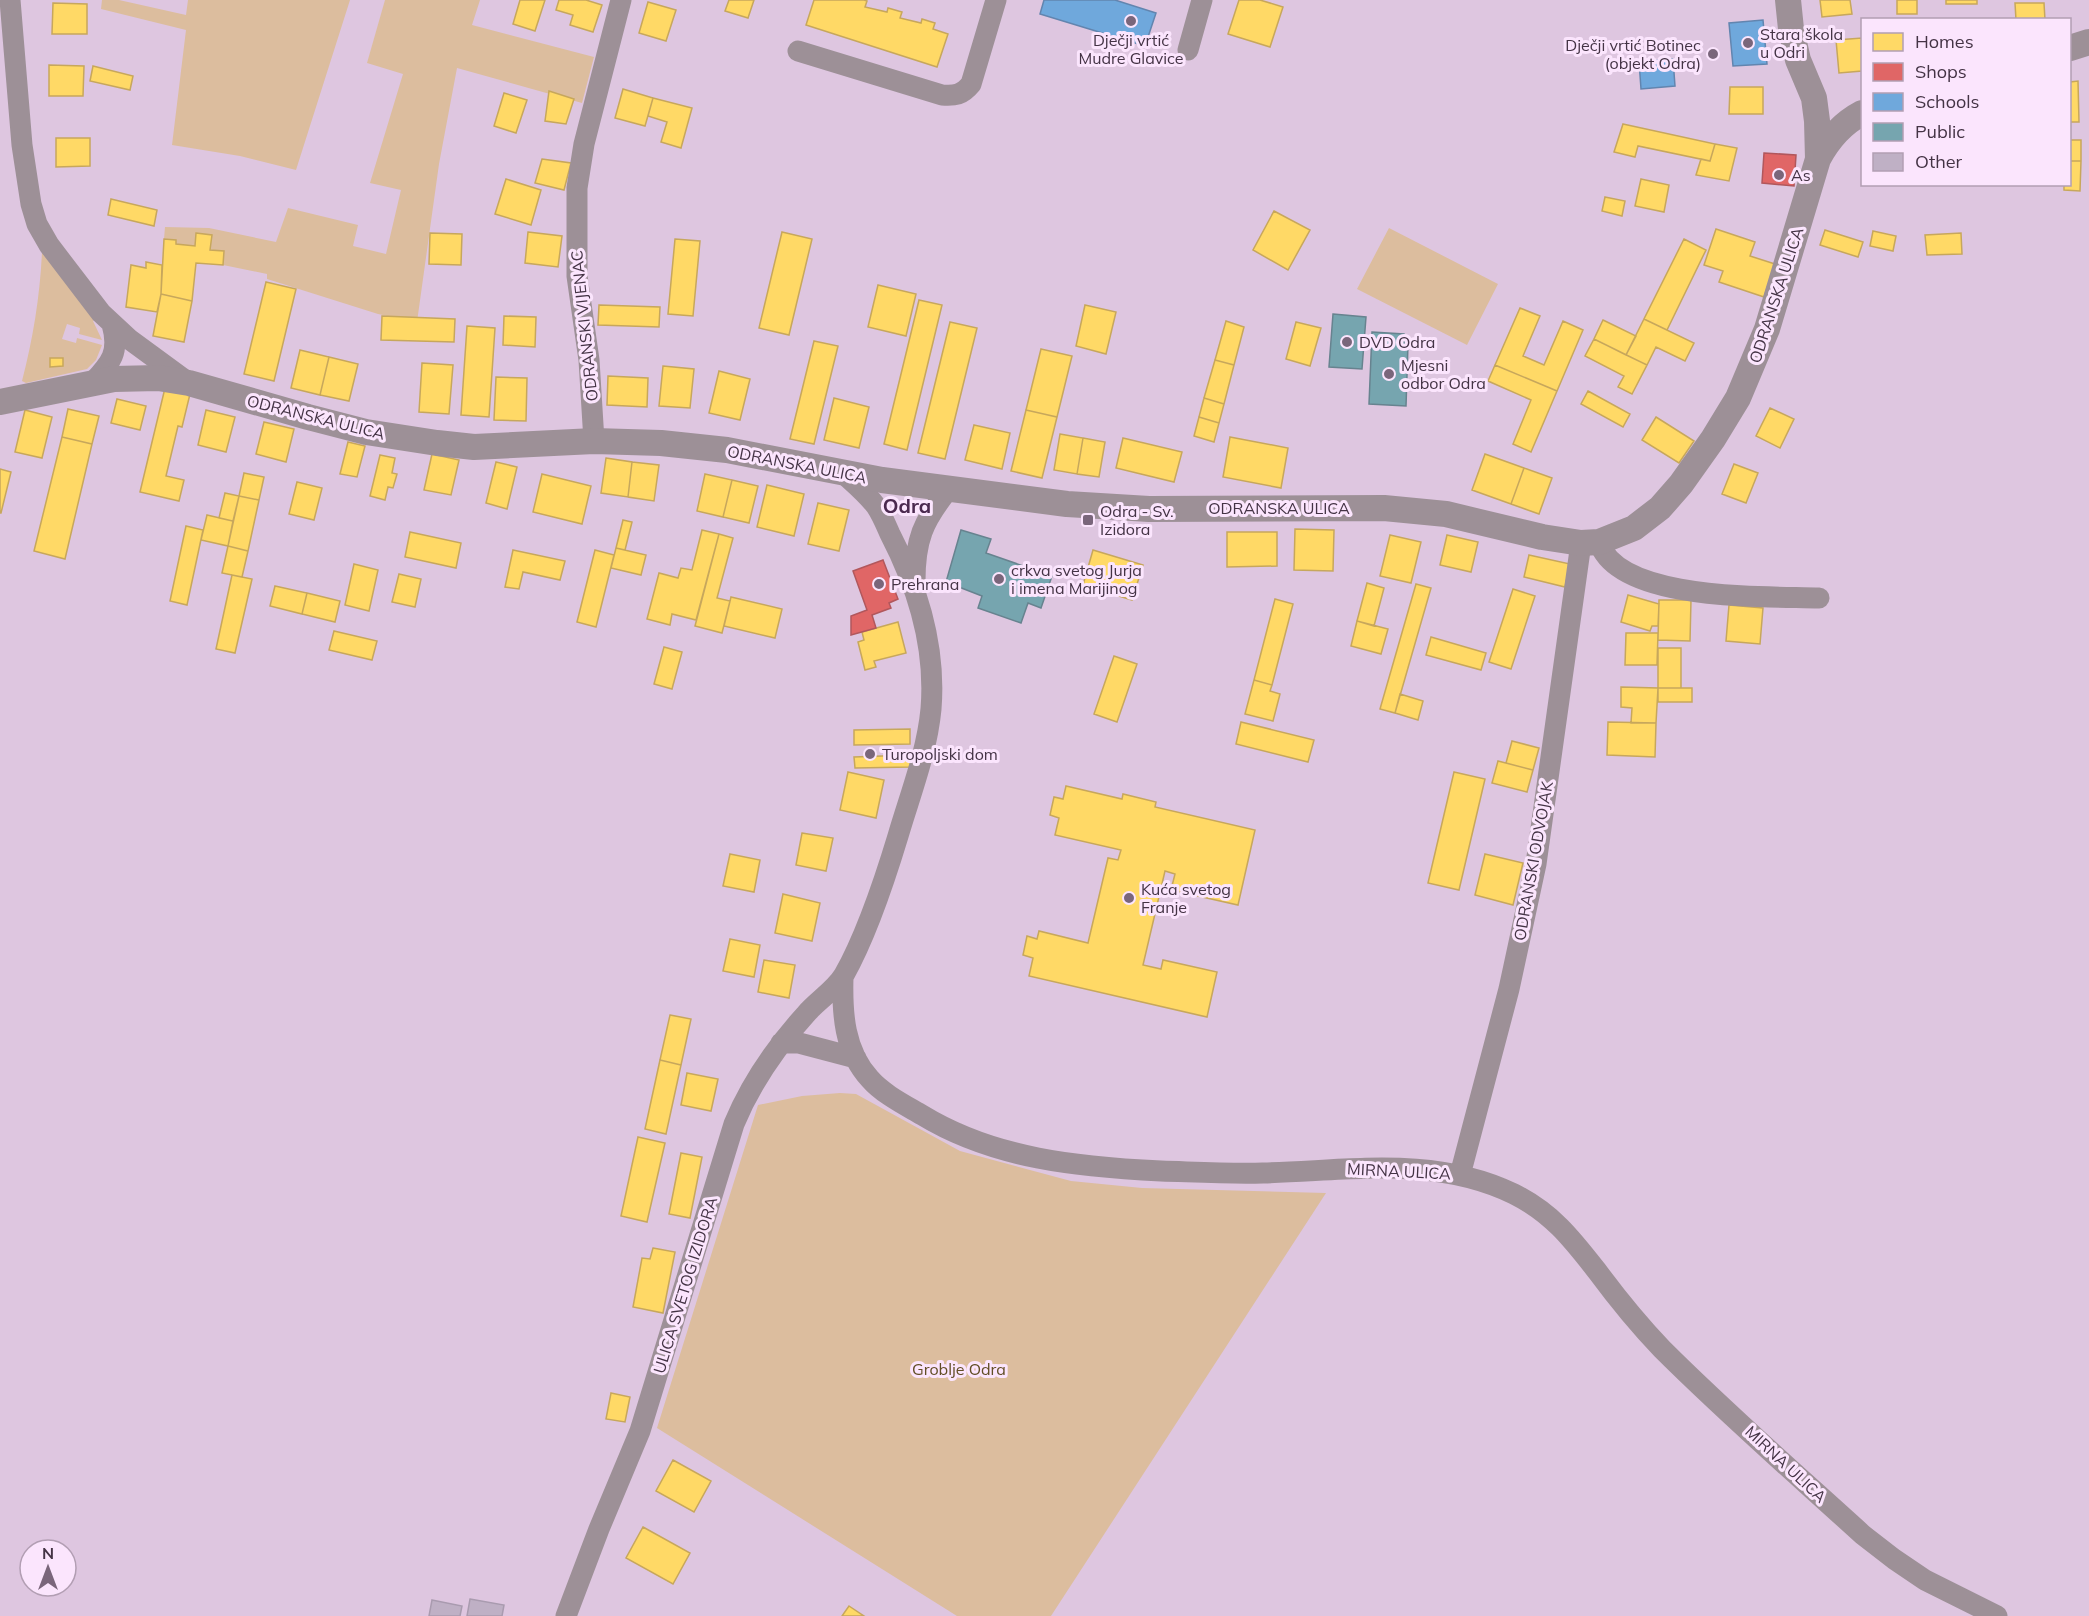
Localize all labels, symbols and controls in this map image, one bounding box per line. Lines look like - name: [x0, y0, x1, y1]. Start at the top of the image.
- marker: Dječji vrtić Mudre Glavice: [1124, 14, 1138, 28]
- legend: [1861, 18, 2071, 186]
- place label: Stara škola u Odri: [1760, 24, 1843, 62]
- place label: Dječji vrtić Mudre Glavice: [1079, 30, 1183, 68]
- text: Homes: [1915, 30, 1974, 53]
- place label: Dječji vrtić Botinec (objekt Odra): [1565, 35, 1701, 73]
- marker: Stara škola u Odri: [1741, 36, 1755, 50]
- marker: Dječji vrtić Botinec (objekt Odra): [1706, 47, 1720, 61]
- text: Shops: [1915, 60, 1967, 83]
- text: Schools: [1915, 90, 1980, 113]
- text: Public: [1915, 120, 1965, 143]
- text: Other: [1915, 150, 1963, 173]
- place label: As: [1791, 165, 1811, 185]
- marker: As: [1772, 168, 1786, 182]
- street label: ODRANSKA ULICA: [1745, 224, 1807, 365]
- street label: ODRANSKI VIJENAC: [566, 249, 602, 403]
- place label: DVD Odra: [1359, 332, 1435, 352]
- marker: DVD Odra: [1340, 335, 1354, 349]
- place label: Mjesni odbor Odra: [1401, 355, 1486, 393]
- marker: Mjesni odbor Odra: [1382, 367, 1396, 381]
- street label: ODRANSKA ULICA: [245, 390, 387, 444]
- street label: ODRANSKA ULICA: [726, 441, 869, 487]
- district label: Odra: [883, 493, 931, 518]
- street label: ODRANSKA ULICA: [1208, 498, 1350, 518]
- place label: Odra - Sv. Izidora: [1100, 501, 1174, 539]
- marker: Odra - Sv. Izidora: [1081, 513, 1095, 527]
- place label: crkva svetog Jurja i imena Marijinog: [1011, 560, 1142, 598]
- marker: crkva svetog Jurja i imena Marijinog: [992, 572, 1006, 586]
- place label: Prehrana: [891, 574, 959, 594]
- marker: Prehrana: [872, 577, 886, 591]
- place label: Turopoljski dom: [882, 744, 998, 764]
- marker: Turopoljski dom: [863, 747, 877, 761]
- street label: ODRANSKI ODVOJAK: [1509, 779, 1557, 942]
- place label: Kuća svetog Franje: [1141, 879, 1231, 917]
- marker: Kuća svetog Franje: [1122, 891, 1136, 905]
- street label: MIRNA ULICA: [1347, 1158, 1452, 1184]
- street label: ULICA SVETOG IZIDORA: [649, 1194, 721, 1376]
- park label: Groblje Odra: [912, 1359, 1006, 1379]
- street label: MIRNA ULICA: [1741, 1421, 1831, 1507]
- north arrow: [18, 1538, 78, 1598]
- text: N: [42, 1543, 54, 1563]

